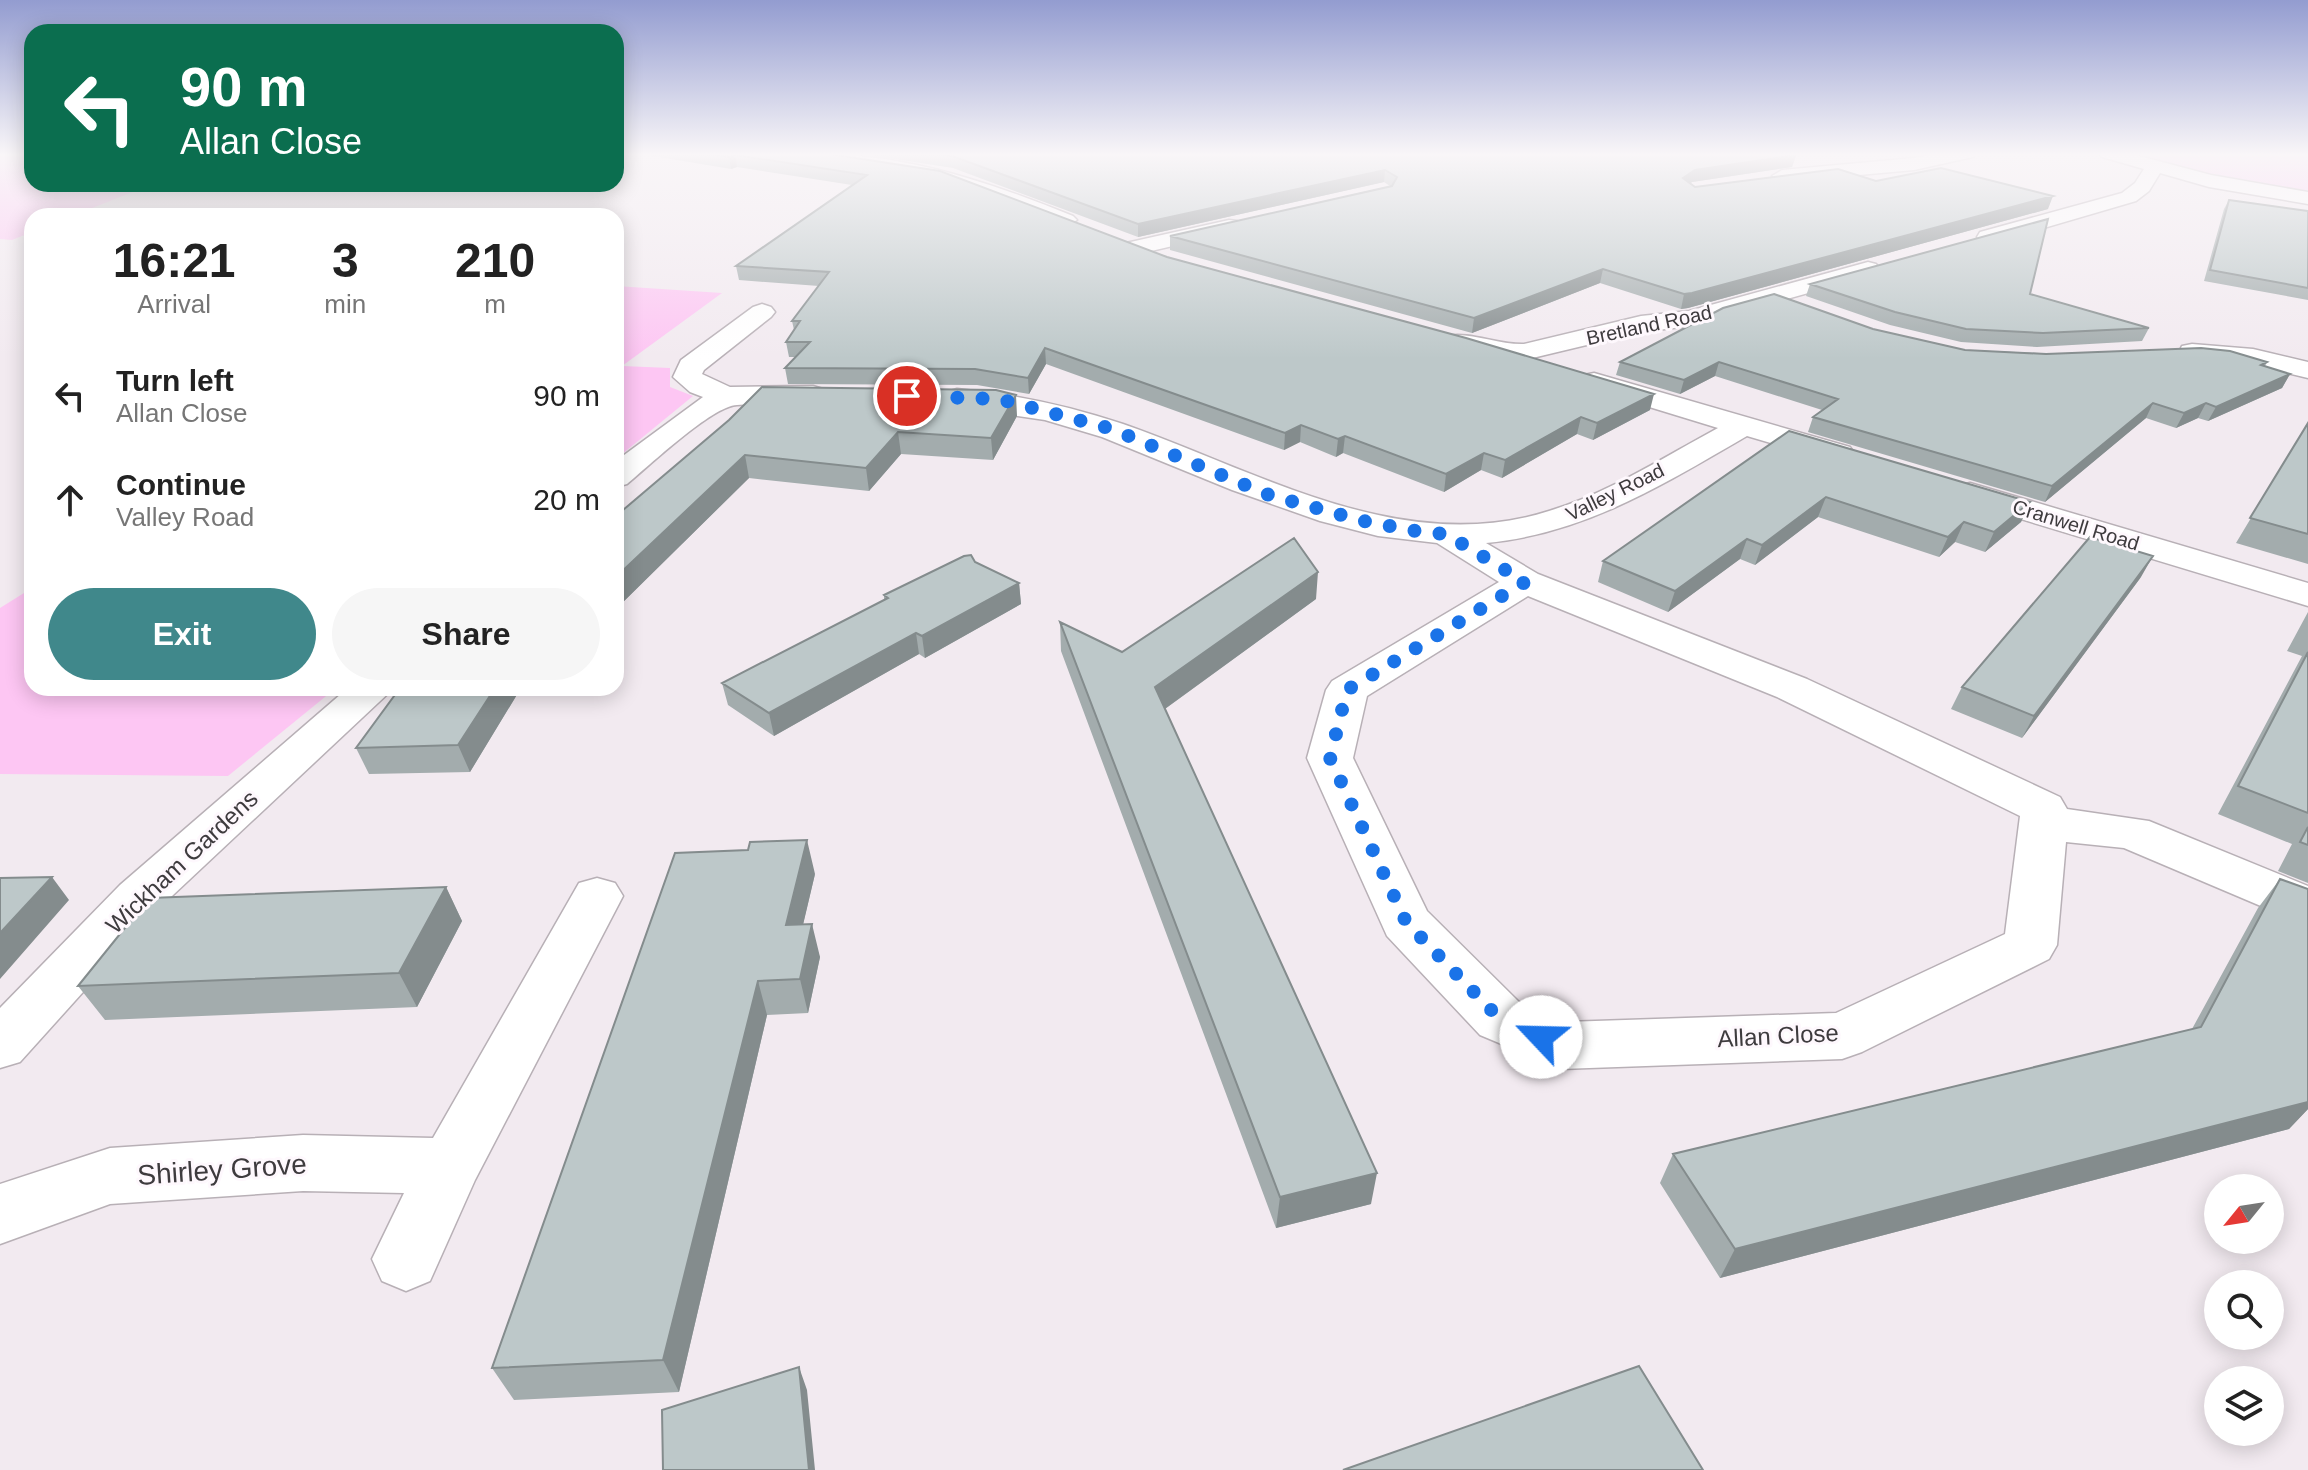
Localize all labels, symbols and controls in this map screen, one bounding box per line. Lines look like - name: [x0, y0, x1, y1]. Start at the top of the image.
- text: 90 m: [180, 55, 308, 118]
- icon: left: [48, 56, 152, 160]
- text: Allan Close: [180, 121, 362, 162]
- text: 16:21: [113, 234, 236, 287]
- text: 3: [332, 234, 359, 287]
- text: 210: [455, 234, 535, 287]
- text: Arrival: [137, 289, 211, 319]
- text: min: [324, 289, 366, 319]
- text: m: [484, 289, 506, 319]
- street label: Bretland Road: [1584, 301, 1714, 349]
- pin: [873, 362, 941, 430]
- text: Turn left: [116, 364, 234, 397]
- icon: left: [48, 374, 92, 418]
- icon: arrive: [885, 374, 929, 418]
- text: 90 m: [533, 379, 600, 412]
- text: Allan Close: [116, 398, 248, 428]
- street label: Valley Road: [1562, 459, 1668, 525]
- text: Continue: [116, 468, 246, 501]
- icon: ahead: [48, 478, 92, 522]
- text: 20 m: [533, 483, 600, 516]
- street label: Cranwell Road: [2010, 495, 2142, 555]
- text: Valley Road: [116, 502, 254, 532]
- button: Exit: [48, 588, 316, 680]
- button: Share: [332, 588, 600, 680]
- street label: Wickham Gardens: [100, 784, 263, 939]
- position arrow: [1499, 995, 1583, 1079]
- street label: Allan Close: [1717, 1019, 1839, 1052]
- street label: Shirley Grove: [136, 1148, 308, 1191]
- north arrow: [2204, 1174, 2284, 1254]
- map controls: [2204, 1174, 2284, 1446]
- button: search: [2204, 1270, 2284, 1350]
- button: layers: [2204, 1366, 2284, 1446]

